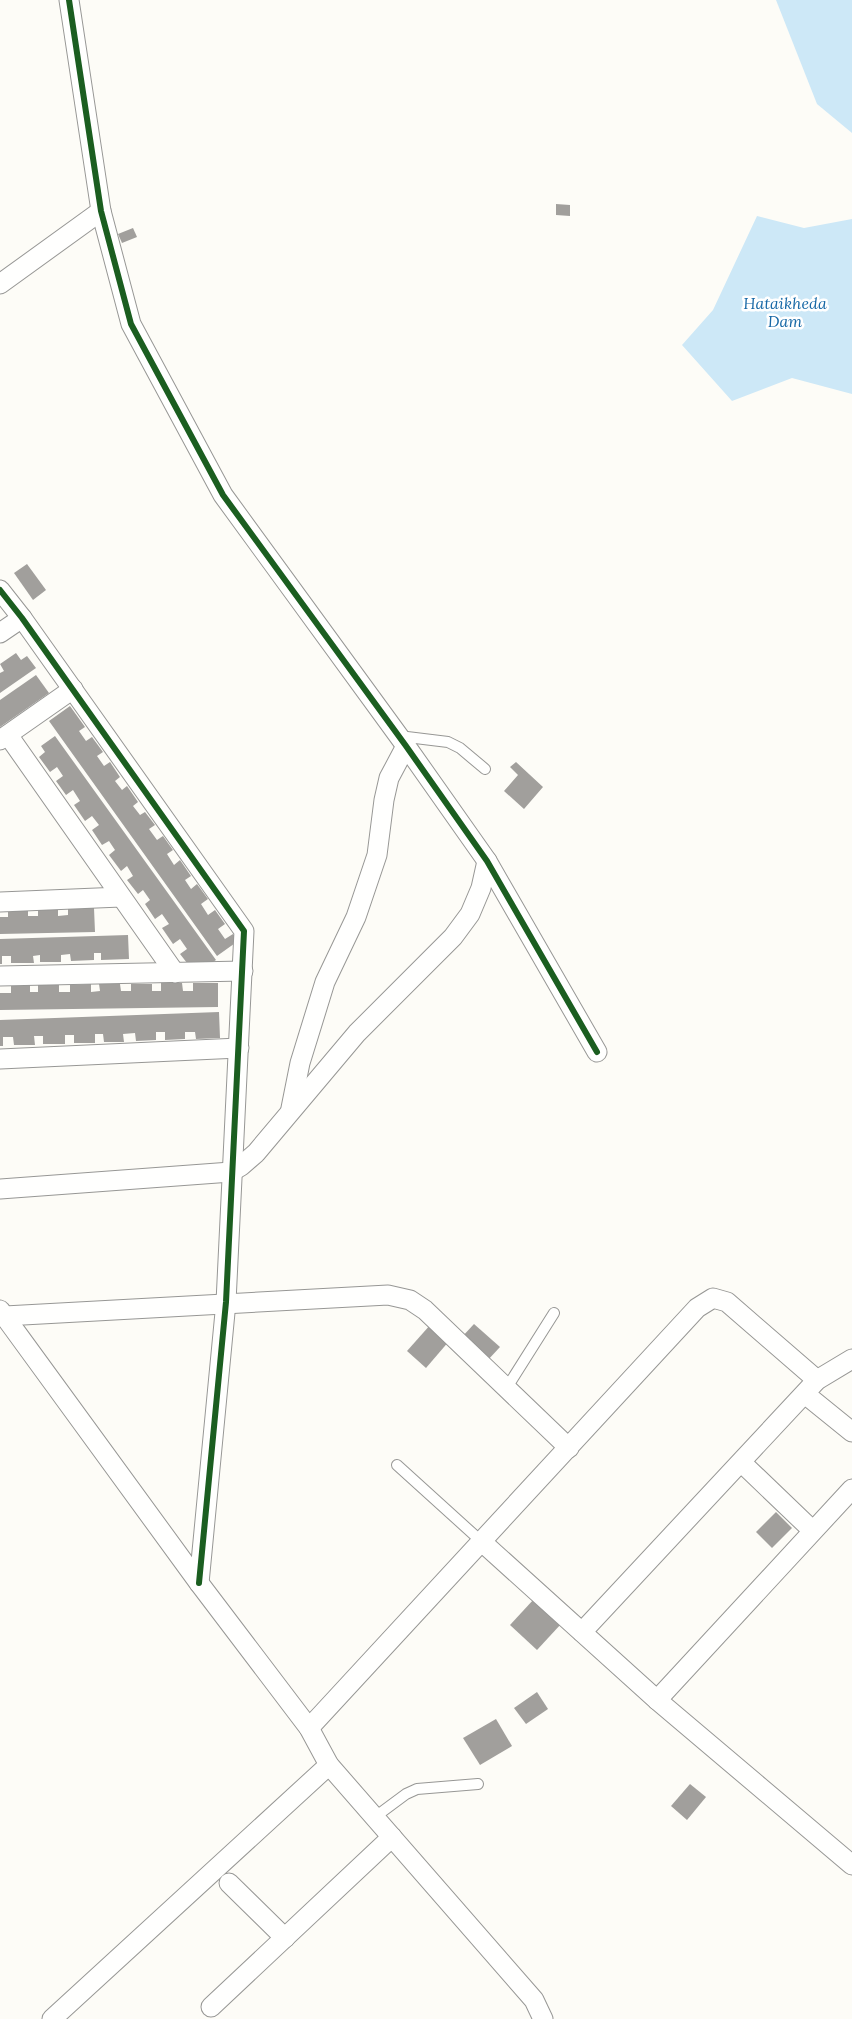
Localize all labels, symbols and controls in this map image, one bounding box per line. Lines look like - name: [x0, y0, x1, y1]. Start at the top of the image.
- water label: Hataikheda Dam: [743, 293, 827, 331]

